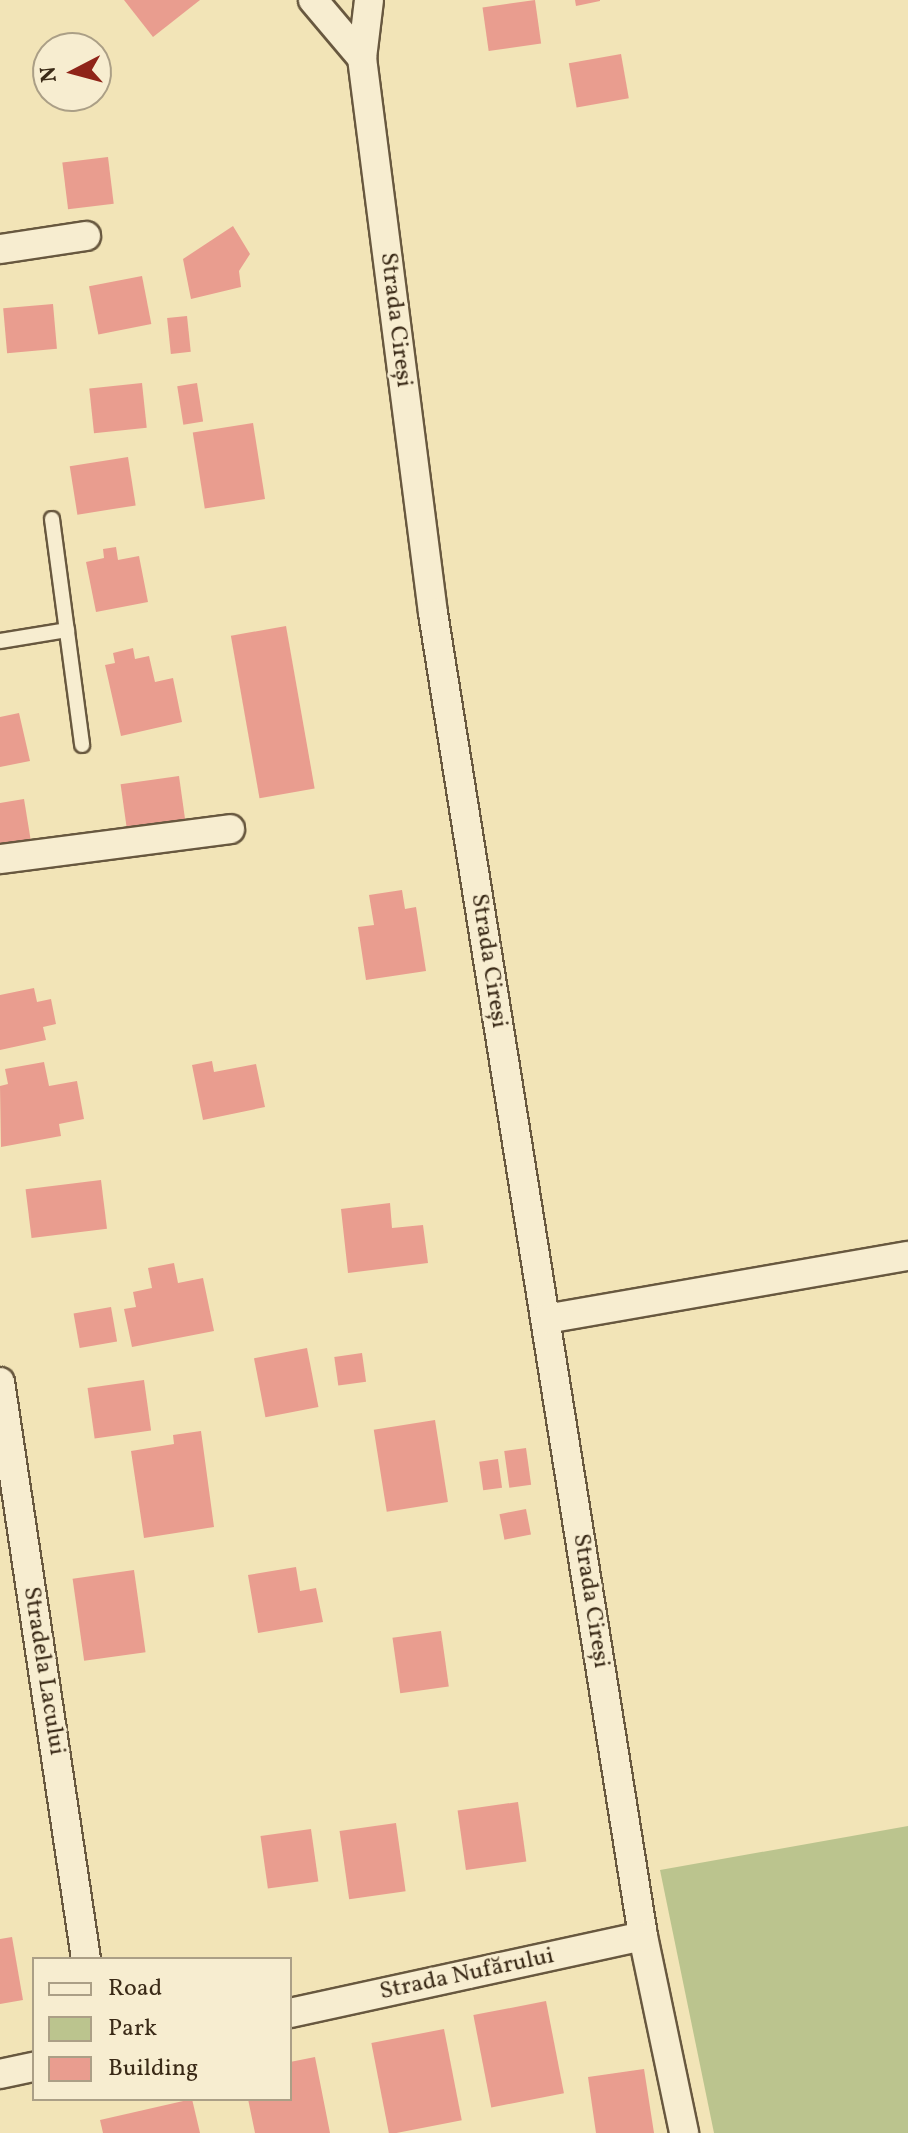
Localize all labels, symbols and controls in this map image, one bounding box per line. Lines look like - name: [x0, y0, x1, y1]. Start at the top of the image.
- north arrow: [32, 32, 112, 112]
- text: N: [33, 65, 66, 84]
- street label: Strada Cireși: [372, 251, 418, 389]
- street label: Strada Cireși: [463, 892, 513, 1030]
- street label: Strada Cireși: [565, 1532, 615, 1670]
- street label: Stradela Lacului: [15, 1585, 71, 1757]
- street label: Strada Nufărului: [377, 1942, 557, 2008]
- legend: [32, 1957, 292, 2101]
- text: Road: [108, 1972, 162, 2006]
- text: Park: [108, 2012, 157, 2046]
- text: Building: [108, 2052, 198, 2086]

